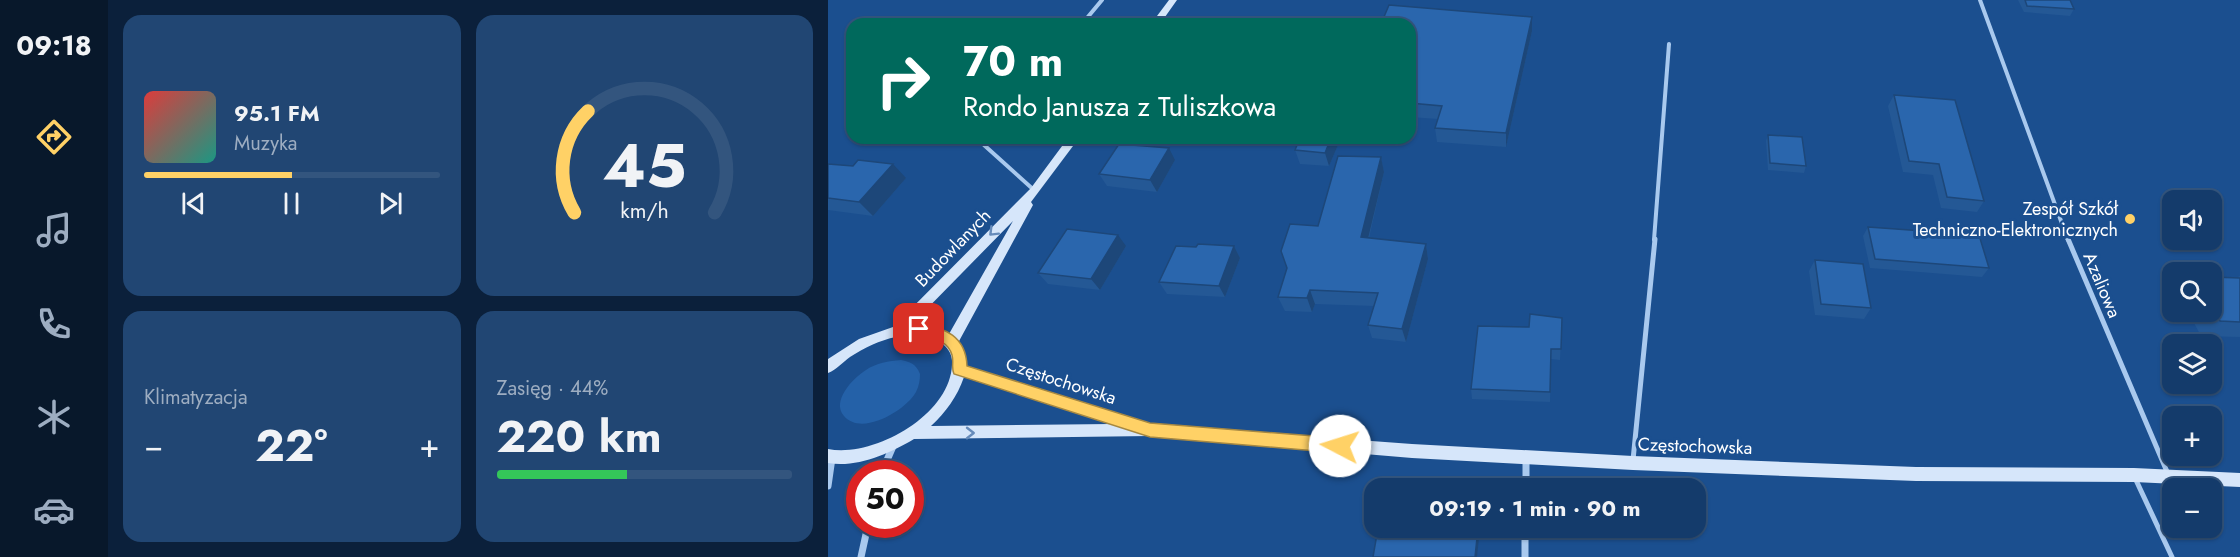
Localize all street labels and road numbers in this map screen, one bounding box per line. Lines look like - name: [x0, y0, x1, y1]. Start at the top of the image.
- street label: Budowlanych: [909, 203, 997, 293]
- street label: Azaliowa: [2077, 248, 2127, 322]
- street label: Częstochowska: [1002, 351, 1120, 411]
- street label: Częstochowska: [1637, 431, 1753, 461]

